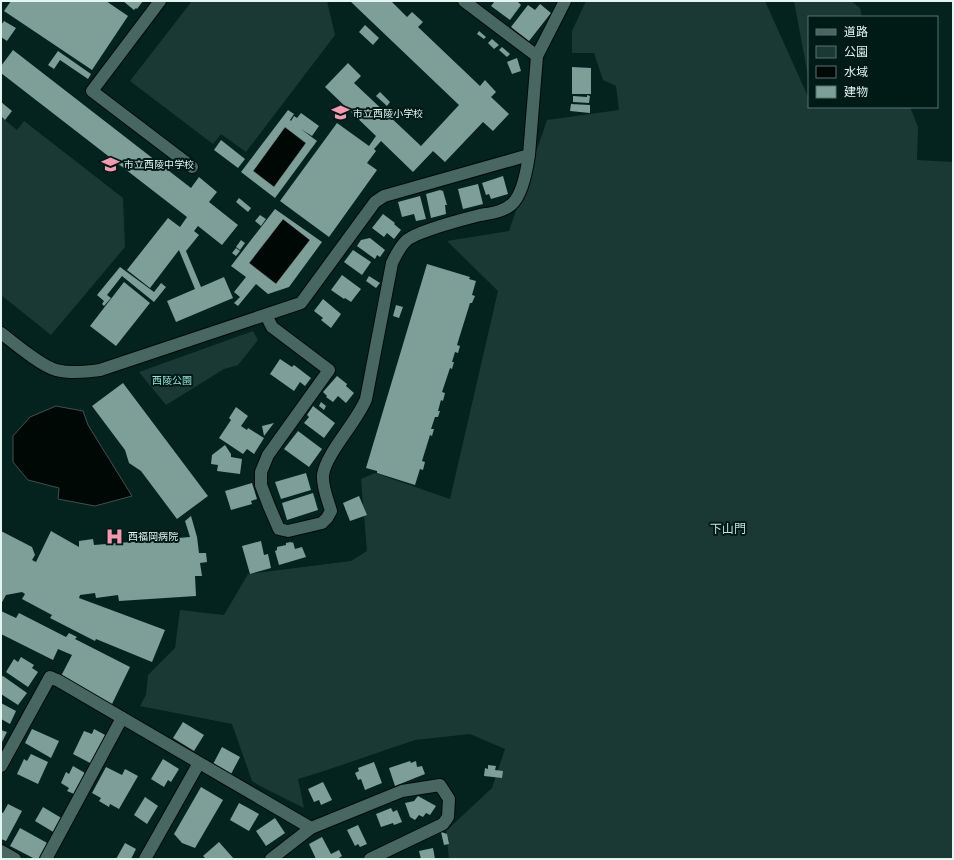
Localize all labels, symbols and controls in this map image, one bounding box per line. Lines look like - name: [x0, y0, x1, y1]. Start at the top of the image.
- legend: [808, 16, 938, 108]
- text: 道路: [844, 24, 868, 39]
- text: 公園: [844, 44, 868, 59]
- text: 水域: [844, 64, 868, 79]
- text: 建物: [844, 84, 868, 99]
- school or university icon: 市立西陵小学校: [330, 103, 350, 123]
- place label: 市立西陵小学校: [353, 107, 423, 120]
- school or university icon: 市立西陵中学校: [101, 154, 121, 174]
- place label: 市立西陵中学校: [124, 158, 194, 171]
- park label: 西陵公園: [152, 374, 192, 387]
- district label: 下山門: [710, 521, 746, 536]
- hospital icon: 西福岡病院: [105, 526, 125, 546]
- place label: 西福岡病院: [128, 530, 178, 543]

